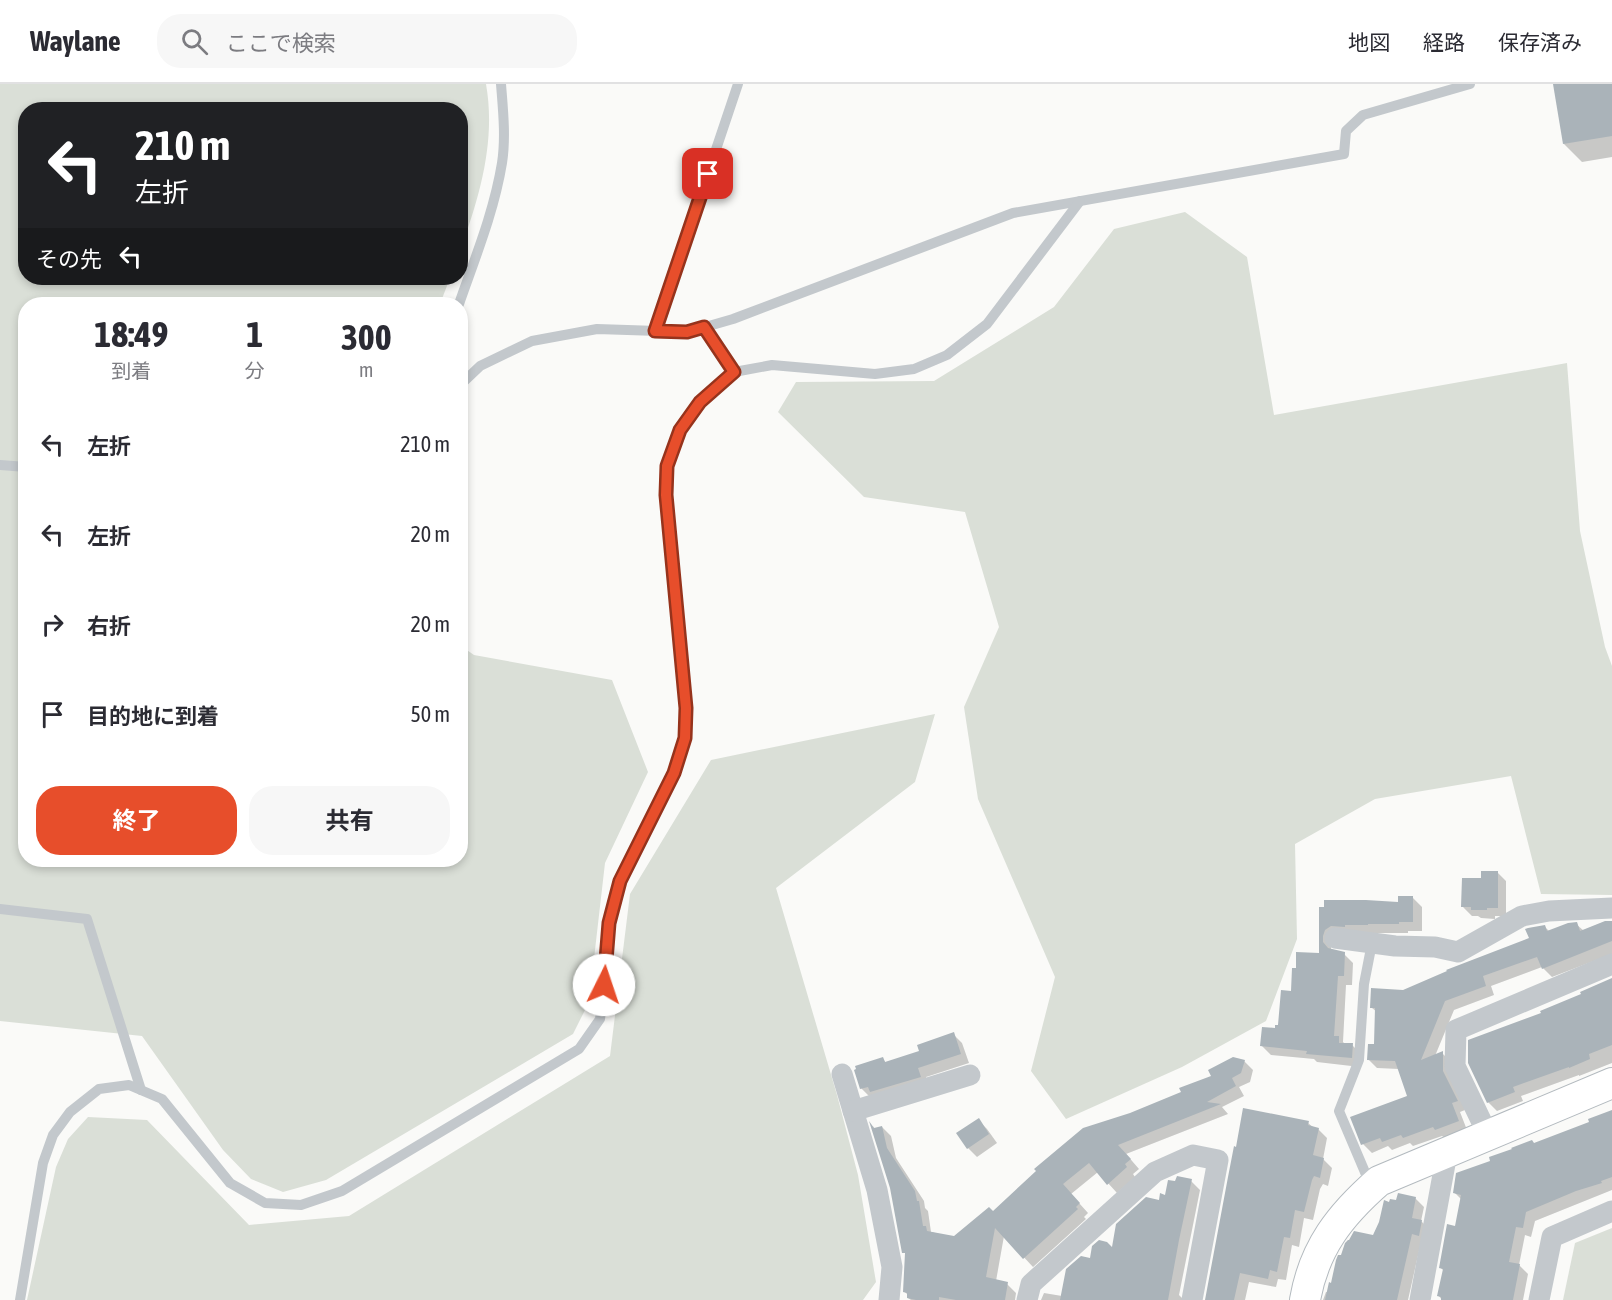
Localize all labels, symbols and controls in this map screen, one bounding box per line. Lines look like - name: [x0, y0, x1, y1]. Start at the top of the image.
- search box: [157, 14, 577, 68]
- text: Waylane: [30, 25, 121, 57]
- icon: search: [178, 25, 211, 58]
- text: ここで検索: [226, 30, 336, 56]
- text: 地図: [1348, 30, 1390, 54]
- text: 経路: [1423, 30, 1465, 54]
- text: 保存済み: [1498, 30, 1582, 54]
- text: 210 m: [135, 121, 230, 169]
- icon: left: [36, 126, 114, 204]
- pin: [682, 148, 733, 199]
- icon: arrive: [691, 157, 724, 190]
- text: 左折: [135, 177, 189, 208]
- icon: left: [114, 240, 147, 273]
- text: その先: [36, 246, 102, 272]
- text: 18:49: [94, 313, 168, 355]
- text: 1: [246, 313, 263, 355]
- text: 300: [341, 316, 392, 358]
- text: m: [359, 358, 374, 381]
- text: 到着: [111, 359, 151, 382]
- text: 分: [245, 359, 265, 382]
- icon: left: [36, 428, 69, 461]
- text: 210 m: [400, 431, 450, 457]
- text: 左折: [87, 433, 131, 459]
- icon: left: [36, 518, 69, 551]
- text: 20 m: [410, 521, 450, 547]
- text: 左折: [87, 523, 131, 549]
- icon: right: [36, 608, 69, 641]
- text: 20 m: [410, 611, 450, 637]
- text: 右折: [87, 613, 131, 639]
- icon: arrive: [36, 698, 69, 731]
- text: 50 m: [410, 701, 450, 727]
- text: 目的地に到着: [87, 703, 219, 729]
- button: 終了: [36, 786, 237, 855]
- button: 共有: [249, 786, 450, 855]
- position arrow: [572, 953, 636, 1017]

